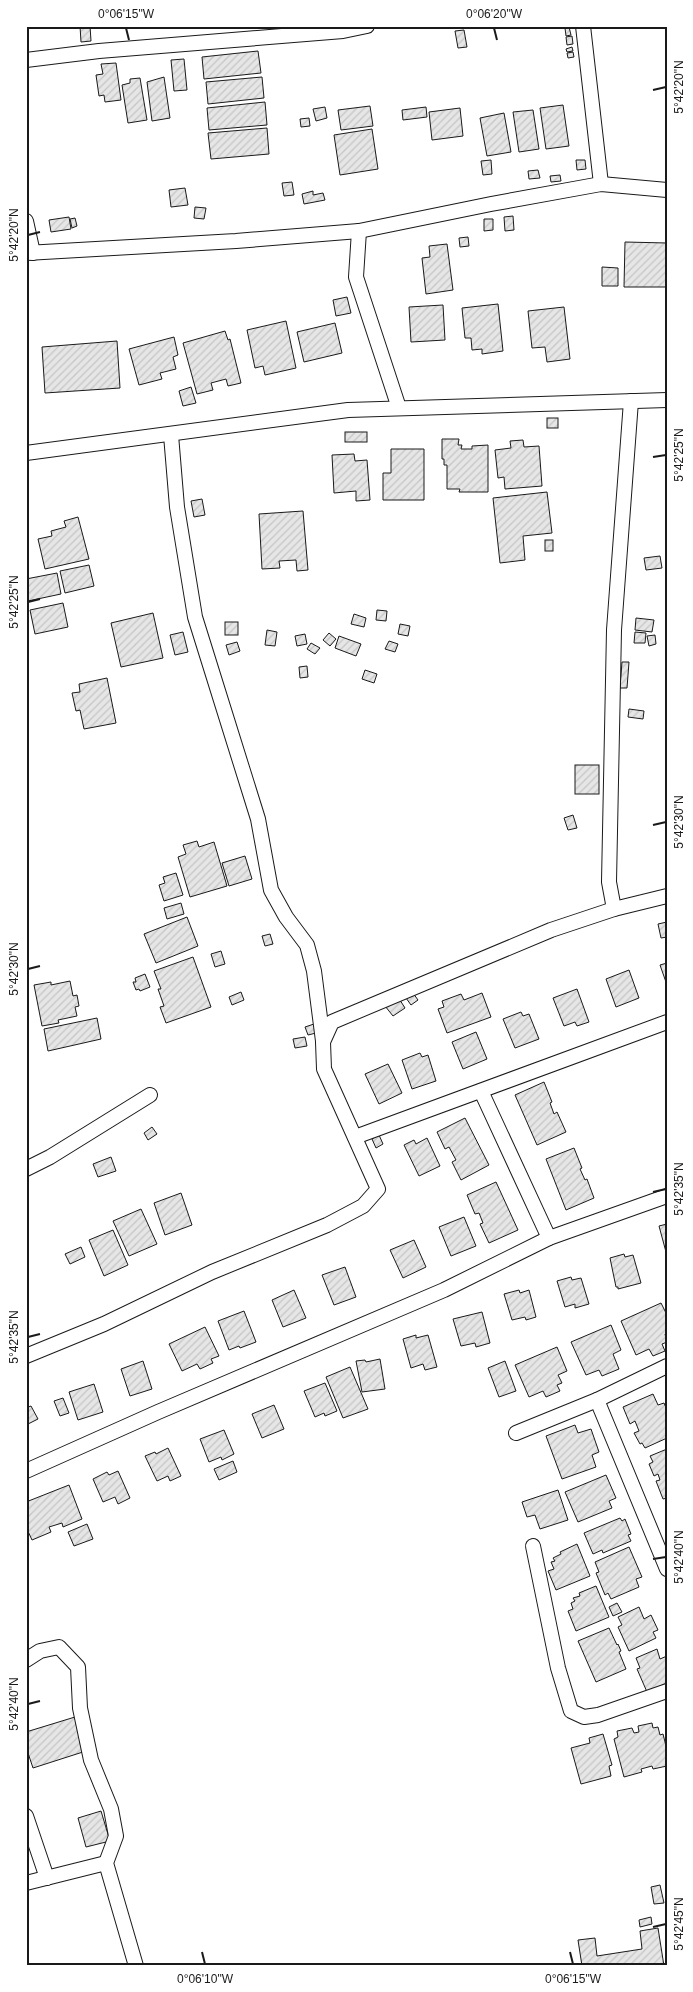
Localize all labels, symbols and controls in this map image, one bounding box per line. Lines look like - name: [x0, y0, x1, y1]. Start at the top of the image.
- text: 0°06'15"W: [98, 7, 155, 21]
- text: 0°06'20"W: [466, 7, 523, 21]
- text: 5°42'20"N: [672, 60, 686, 114]
- text: 5°42'20"N: [7, 208, 21, 262]
- text: 5°42'25"N: [672, 428, 686, 482]
- text: 5°42'25"N: [7, 575, 21, 629]
- text: 5°42'30"N: [672, 795, 686, 849]
- text: 5°42'30"N: [7, 942, 21, 996]
- text: 5°42'35"N: [672, 1162, 686, 1216]
- text: 5°42'35"N: [7, 1310, 21, 1364]
- text: 5°42'40"N: [672, 1530, 686, 1584]
- text: 5°42'40"N: [7, 1677, 21, 1731]
- text: 5°42'45"N: [672, 1897, 686, 1951]
- text: 0°06'10"W: [177, 1972, 234, 1986]
- text: 0°06'15"W: [545, 1972, 602, 1986]

